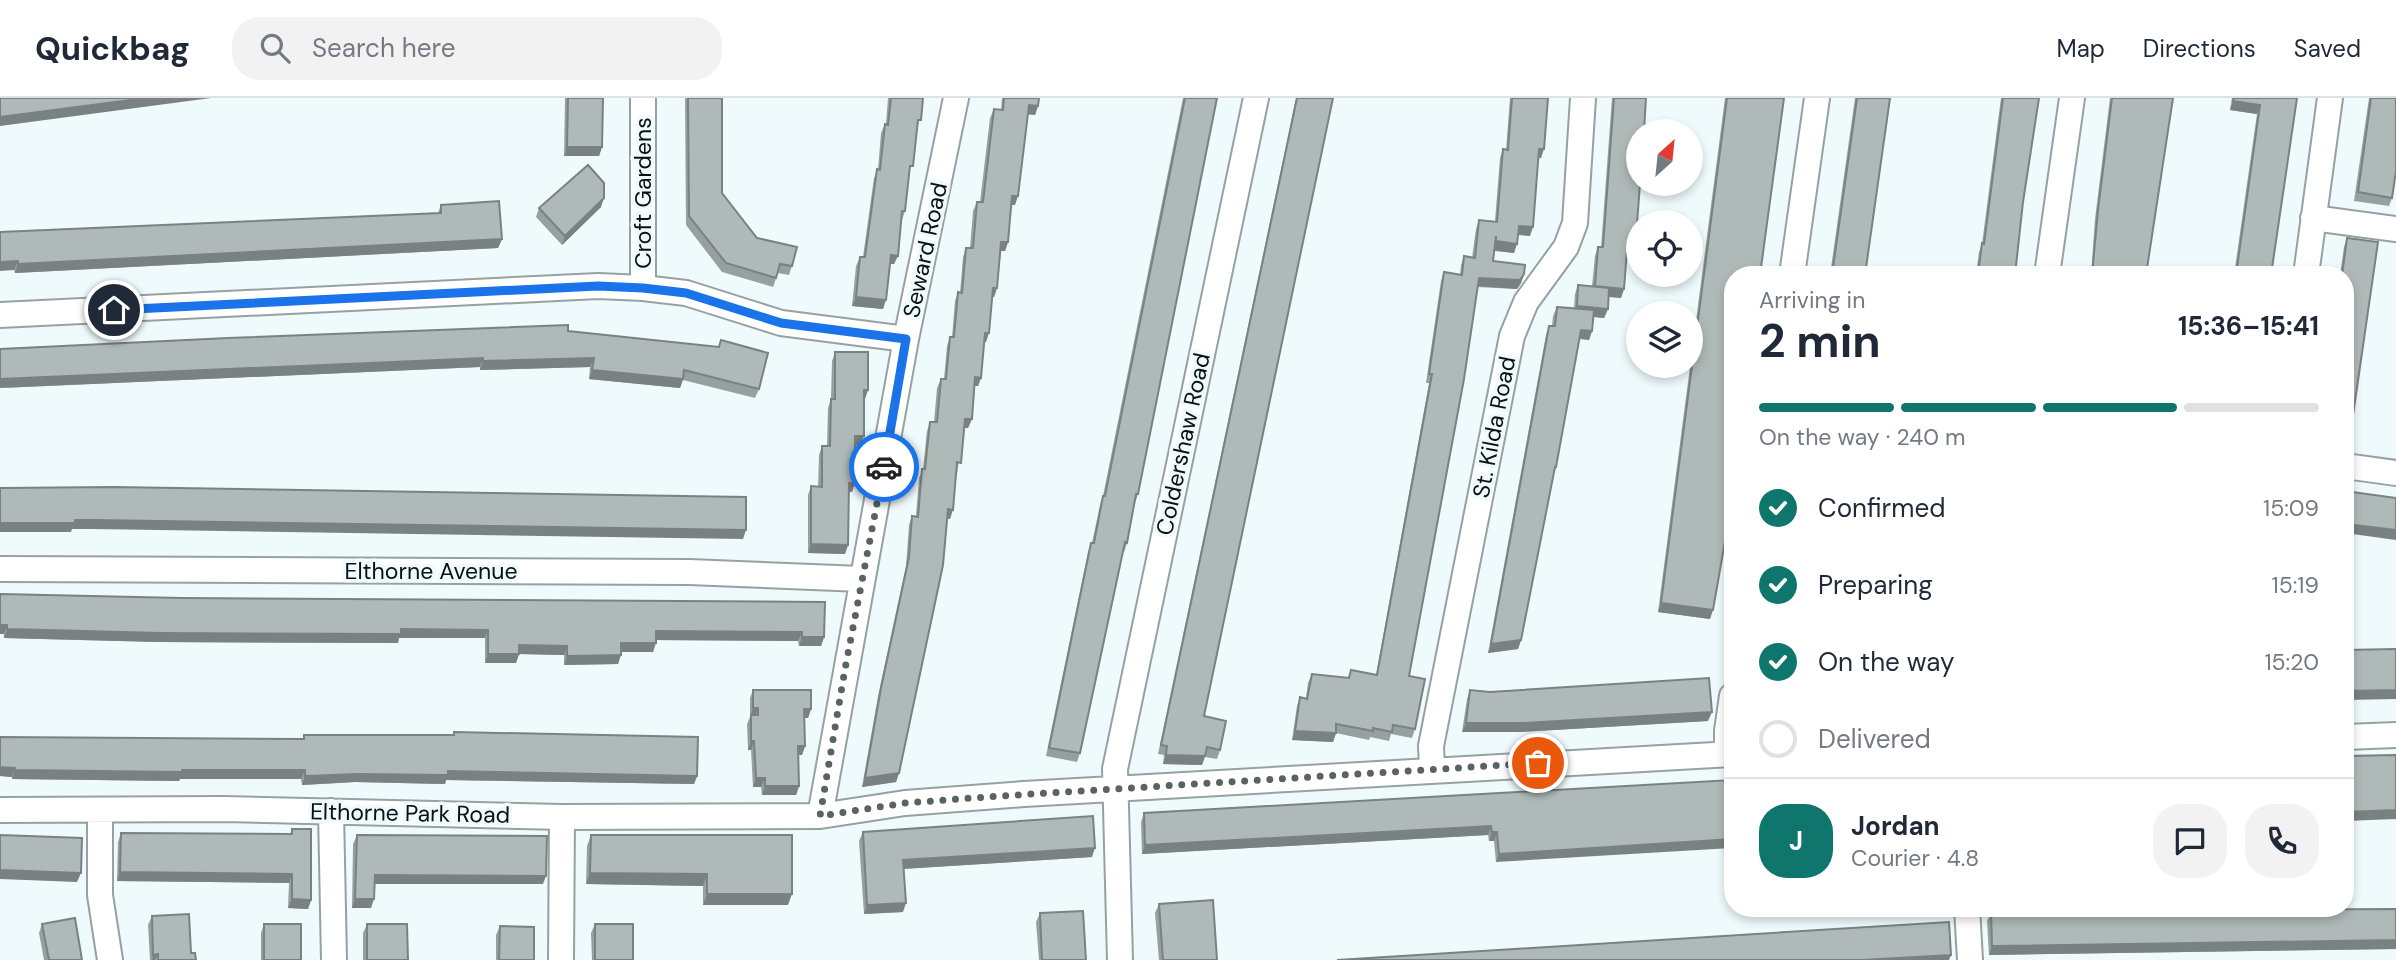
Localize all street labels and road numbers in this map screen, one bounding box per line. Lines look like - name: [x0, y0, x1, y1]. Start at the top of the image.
- street label: Croft Gardens: [628, 117, 658, 269]
- street label: Seward Road: [896, 180, 954, 320]
- street label: Coldershaw Road: [1149, 350, 1217, 538]
- street label: St. Kilda Road: [1466, 354, 1522, 500]
- street label: Elthorne Avenue: [344, 556, 518, 586]
- street label: Elthorne Park Road: [310, 796, 510, 830]

